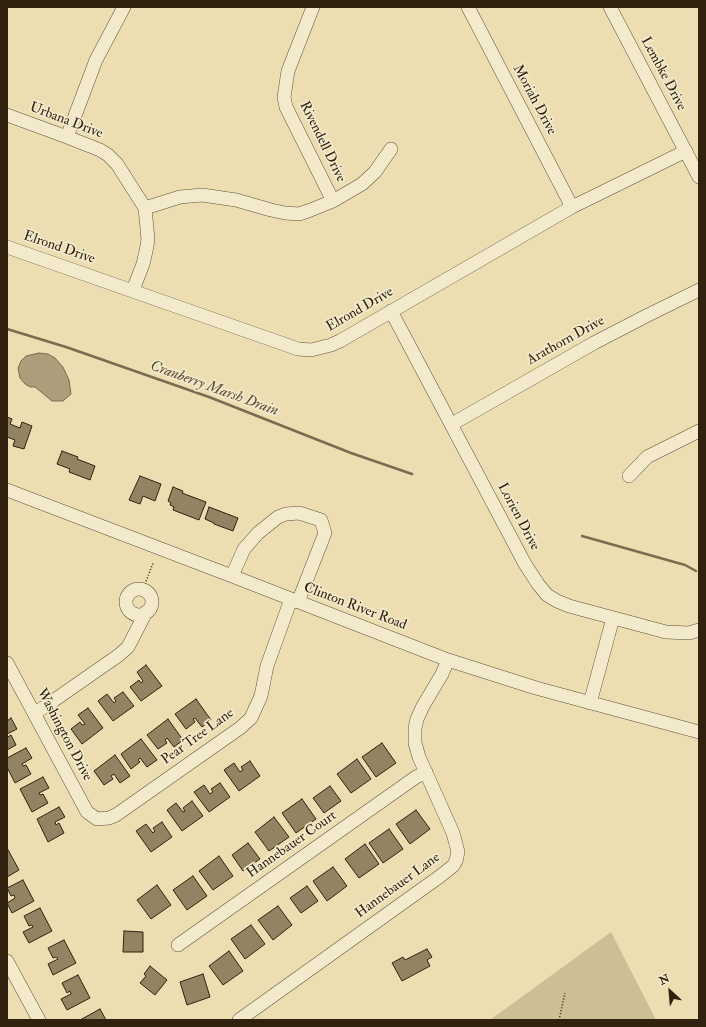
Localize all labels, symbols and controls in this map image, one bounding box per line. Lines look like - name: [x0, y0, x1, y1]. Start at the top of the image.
- street label: Lembke Drive: [637, 34, 689, 114]
- street label: Moriah Drive: [508, 62, 560, 138]
- street label: Urbana Drive: [27, 99, 105, 143]
- street label: Rivendell Drive: [295, 99, 349, 185]
- street label: Elrond Drive: [21, 228, 97, 268]
- street label: Elrond Drive: [323, 284, 397, 336]
- street label: Arathorn Drive: [524, 313, 608, 369]
- water label: Cranberry Marsh Drain: [147, 357, 281, 421]
- street label: Lorien Drive: [493, 480, 543, 554]
- street label: Clinton River Road: [301, 580, 409, 634]
- street label: Washington Drive: [33, 686, 95, 784]
- street label: Pear Tree Lane: [159, 705, 237, 769]
- street label: Hannebauer Court: [244, 808, 340, 882]
- street label: Hannebauer Lane: [352, 850, 444, 922]
- north arrow: [650, 971, 690, 1011]
- text: N: [657, 972, 672, 988]

